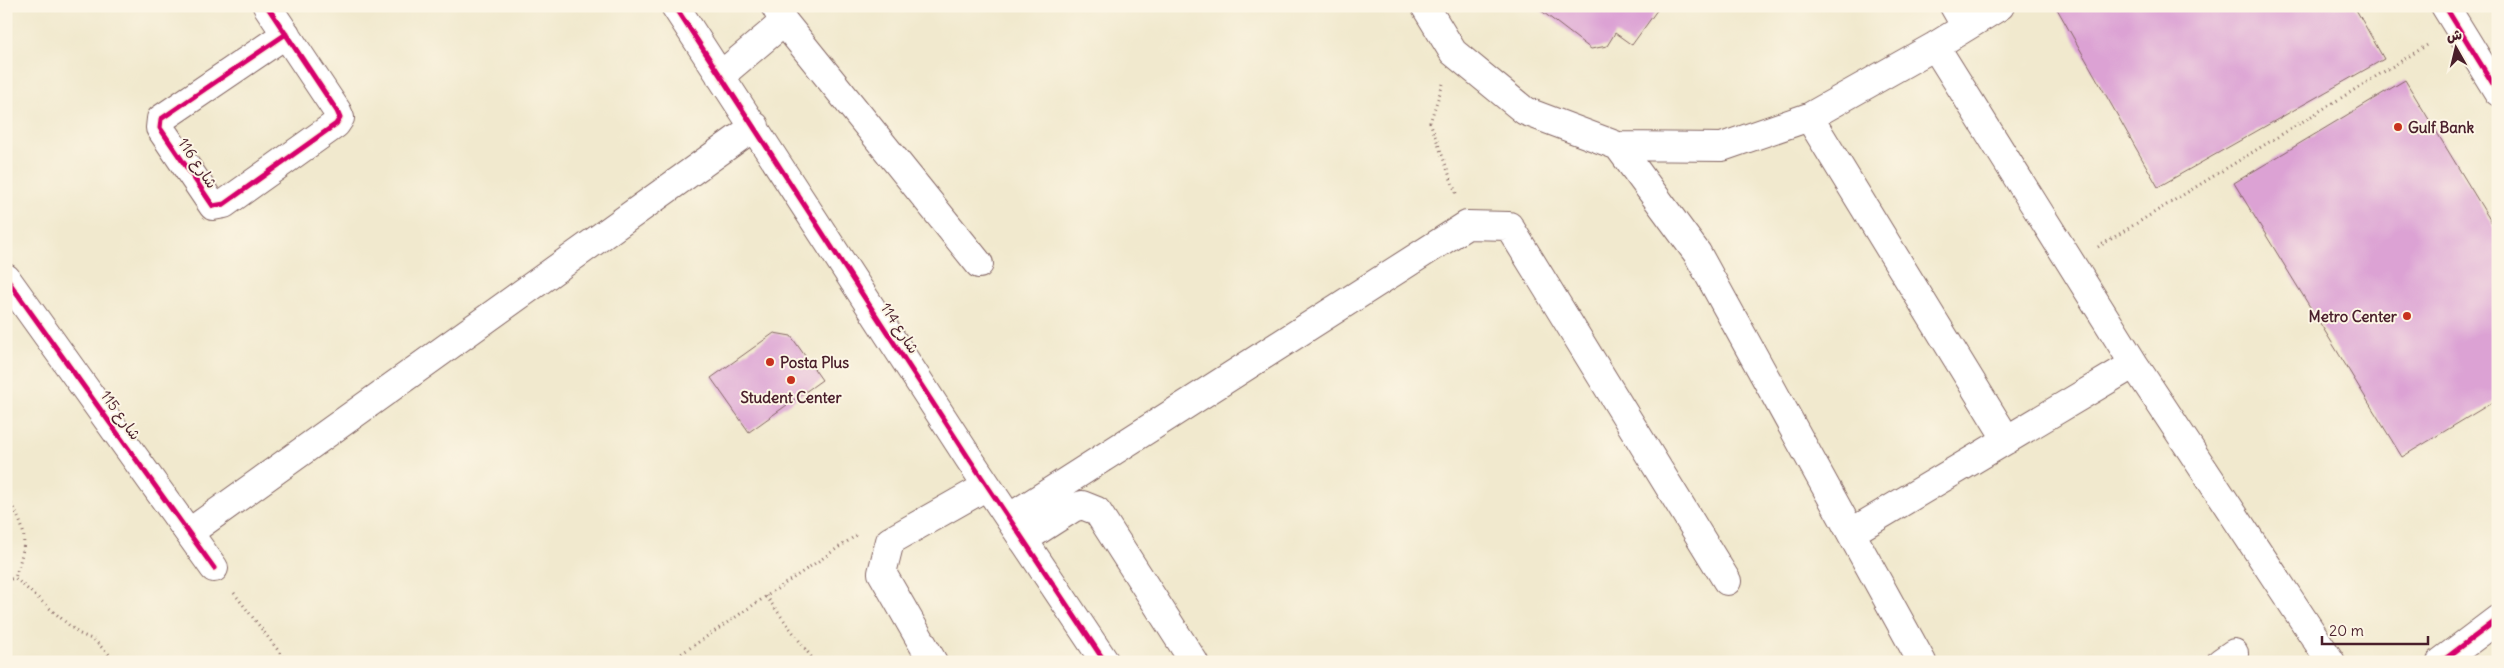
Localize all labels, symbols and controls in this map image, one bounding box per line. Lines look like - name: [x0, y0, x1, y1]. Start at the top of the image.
- north arrow: [2432, 22, 2482, 72]
- text: ش: [2445, 25, 2463, 45]
- place label: Gulf Bank: [2408, 118, 2475, 137]
- marker: Gulf Bank: [2392, 121, 2404, 133]
- street label: شارع 116: [173, 134, 222, 192]
- street label: شارع 114: [876, 299, 923, 357]
- place label: Metro Center: [2309, 307, 2398, 326]
- marker: Metro Center: [2401, 310, 2413, 322]
- place label: Posta Plus: [780, 353, 849, 372]
- marker: Posta Plus: [764, 356, 776, 368]
- marker: Student Center: [785, 374, 797, 386]
- street label: شارع 115: [96, 387, 145, 444]
- place label: Student Center: [740, 388, 842, 407]
- scale bar: [2322, 613, 2428, 645]
- text: 20 m: [2329, 621, 2364, 640]

